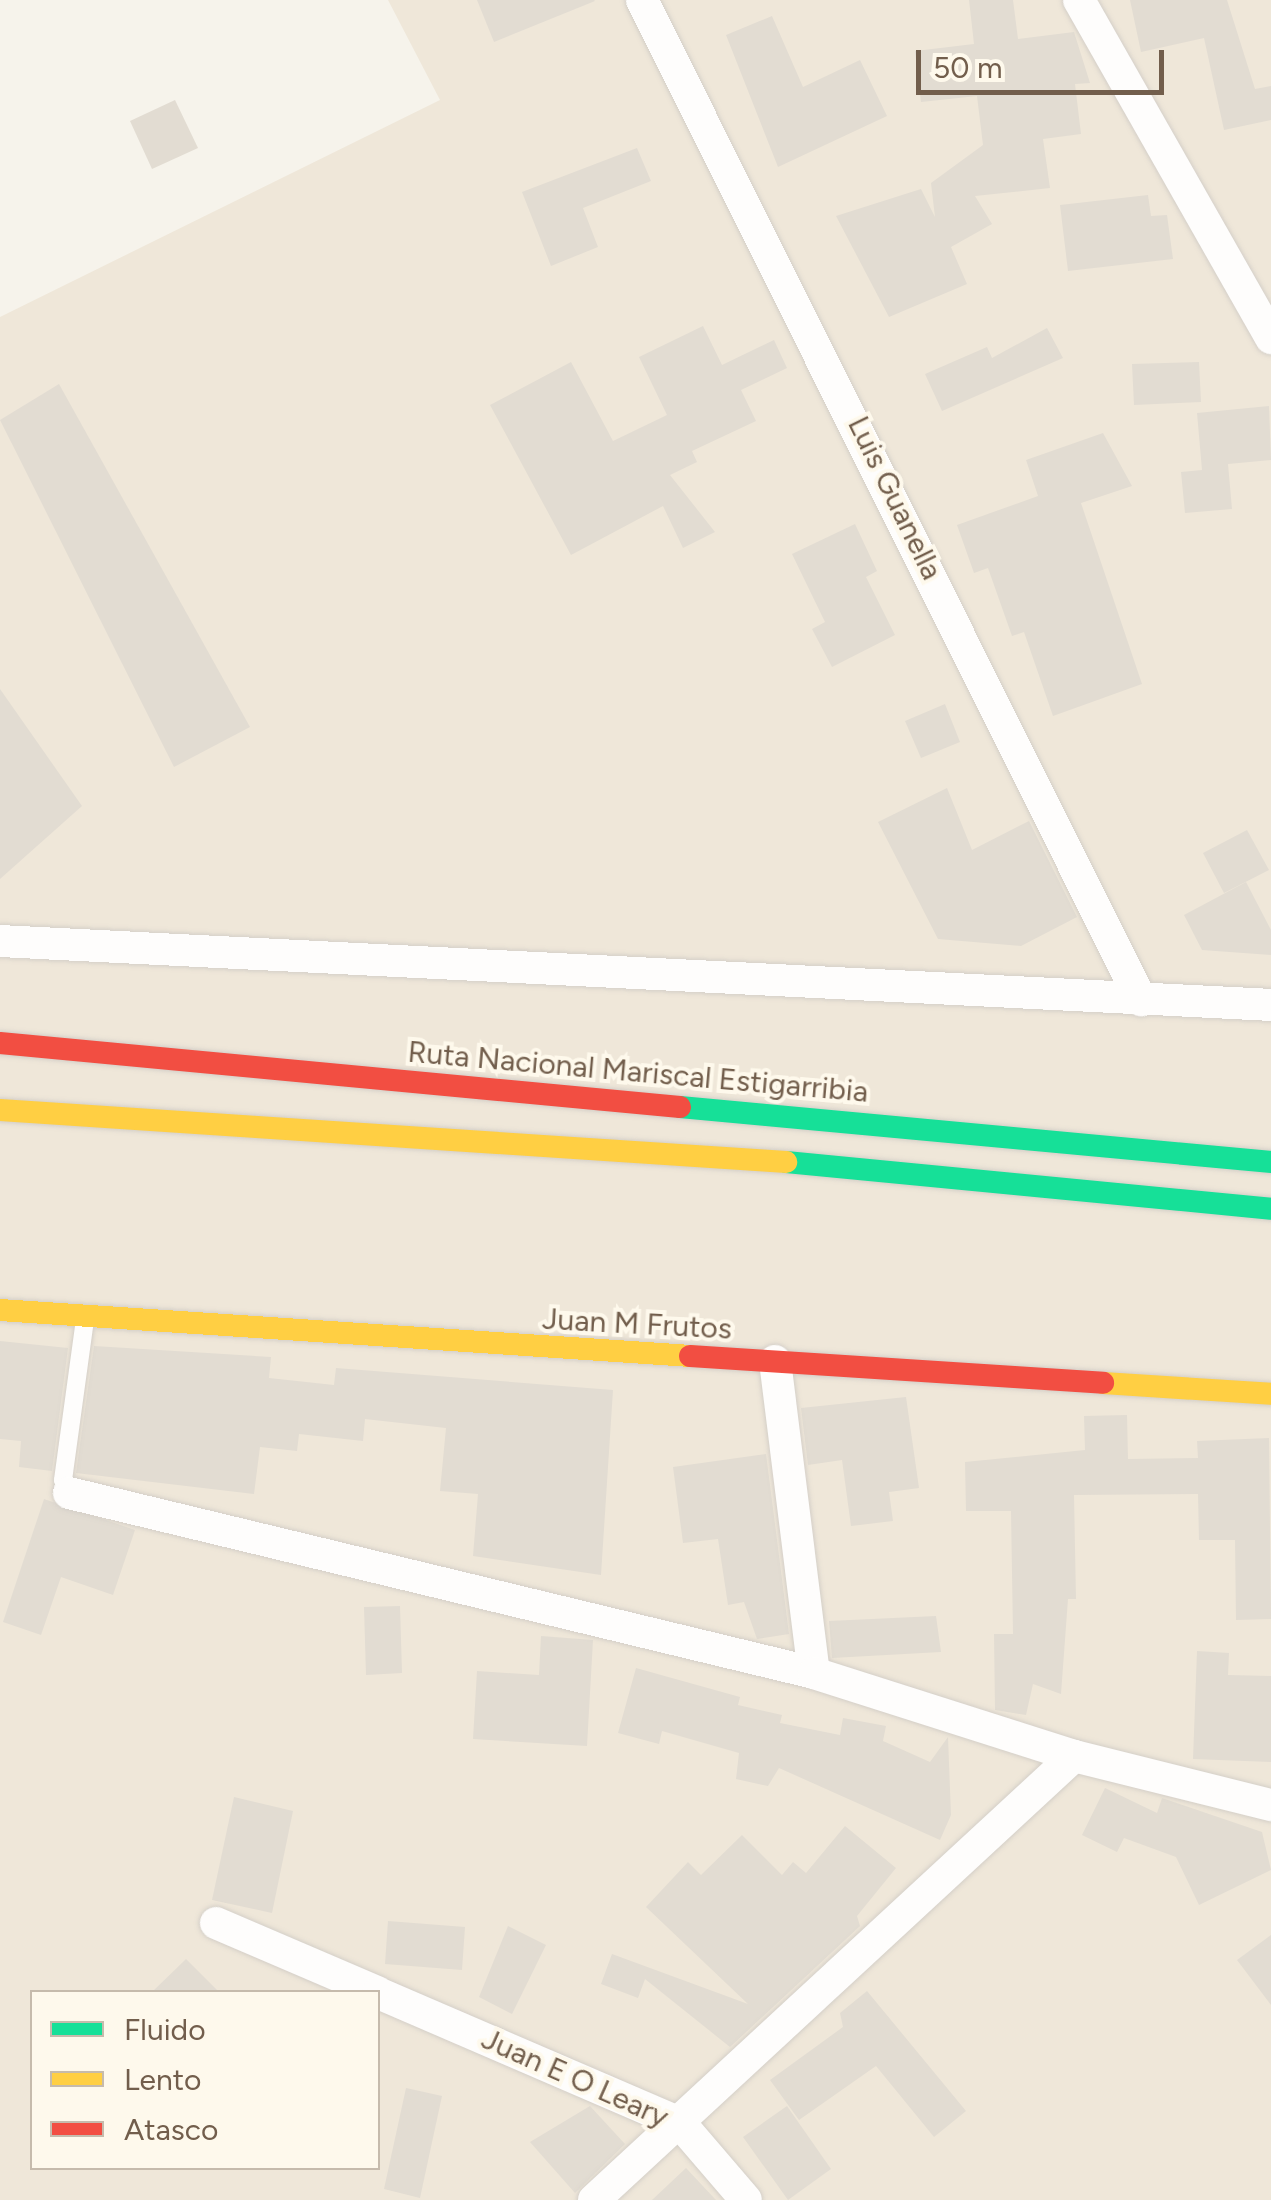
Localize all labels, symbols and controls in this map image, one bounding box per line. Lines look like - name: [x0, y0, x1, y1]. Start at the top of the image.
- scale bar: [921, 30, 1168, 92]
- text: 50 m: [933, 49, 1002, 86]
- street label: Luis Guanella: [840, 410, 950, 586]
- street label: Ruta Nacional Mariscal Estigarribia: [406, 1034, 870, 1110]
- street label: Juan M Frutos: [541, 1301, 733, 1347]
- legend: [30, 1990, 380, 2170]
- text: Fluido: [124, 2011, 206, 2048]
- street label: Juan E O Leary: [476, 2021, 674, 2135]
- text: Lento: [124, 2061, 201, 2098]
- text: Atasco: [124, 2111, 219, 2148]

